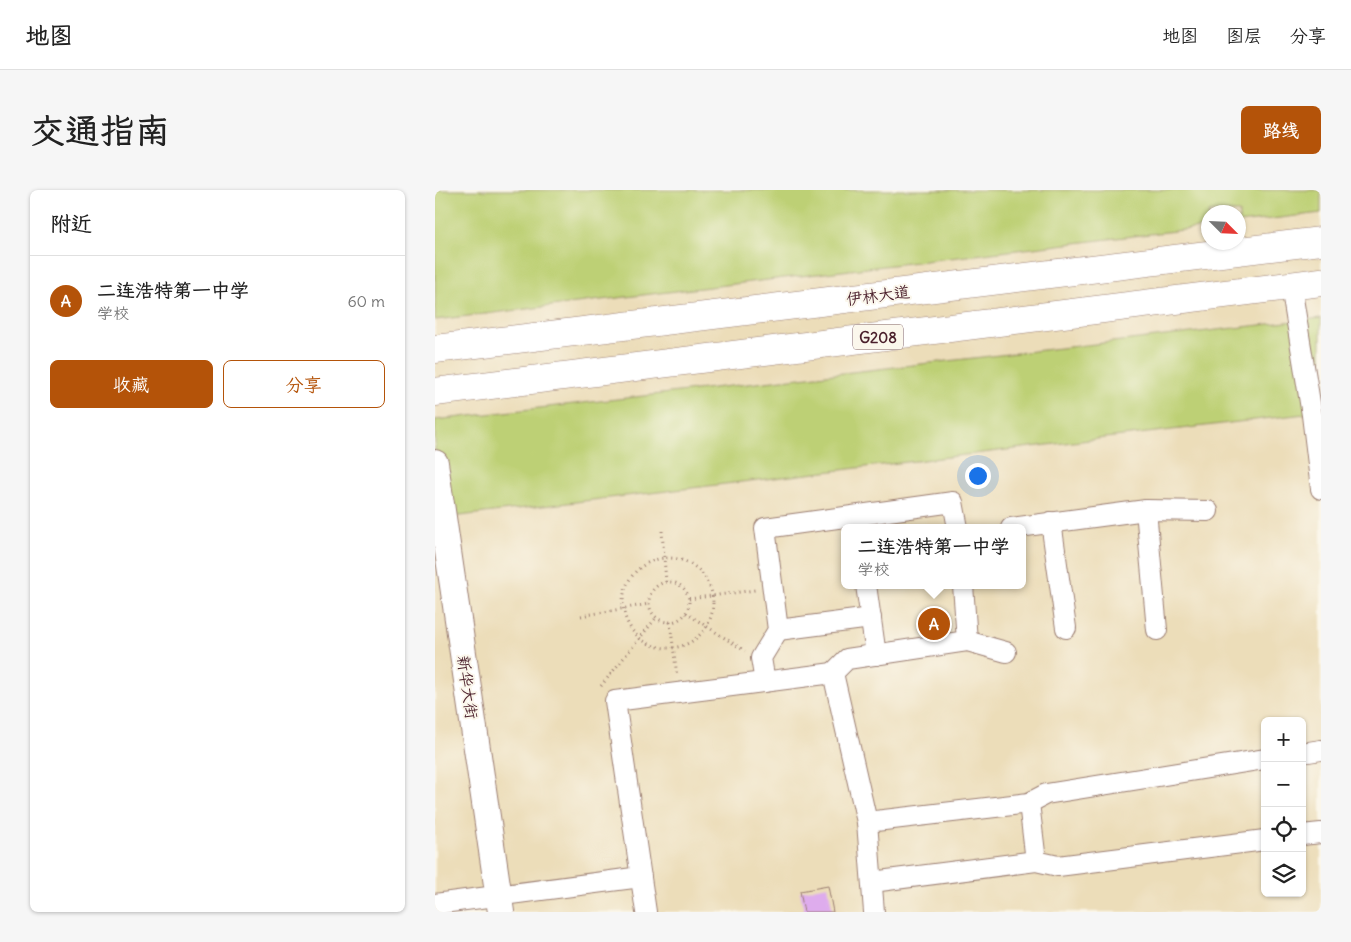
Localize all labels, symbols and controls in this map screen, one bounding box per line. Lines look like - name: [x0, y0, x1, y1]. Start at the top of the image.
- text: 地图: [25, 20, 73, 50]
- text: 地图: [1162, 24, 1198, 47]
- text: 图层: [1226, 24, 1262, 47]
- text: 分享: [1290, 24, 1326, 47]
- button: 路线: [1241, 106, 1321, 154]
- text: 交通指南: [30, 108, 170, 152]
- north arrow: [1201, 205, 1246, 250]
- text: 附近: [50, 210, 92, 237]
- text: 二连浩特第一中学: [97, 278, 249, 302]
- street label: 伊林大道: [845, 281, 911, 309]
- text: A: [61, 291, 71, 311]
- text: 60 m: [347, 291, 385, 311]
- text: 学校: [97, 303, 129, 323]
- road number: G208: [853, 324, 903, 350]
- button: 收藏: [50, 360, 213, 408]
- button: 分享: [223, 360, 385, 408]
- your location: [965, 463, 991, 489]
- popup: [841, 524, 1026, 589]
- text: 二连浩特第一中学: [857, 534, 1010, 558]
- text: 学校: [857, 559, 890, 579]
- pin: A: [918, 605, 950, 643]
- street label: 新华大街: [454, 654, 482, 720]
- map controls: [1261, 717, 1306, 897]
- button: +: [1261, 717, 1306, 762]
- button: −: [1261, 762, 1306, 807]
- button: locate: [1261, 807, 1306, 852]
- button: layers: [1261, 852, 1306, 897]

